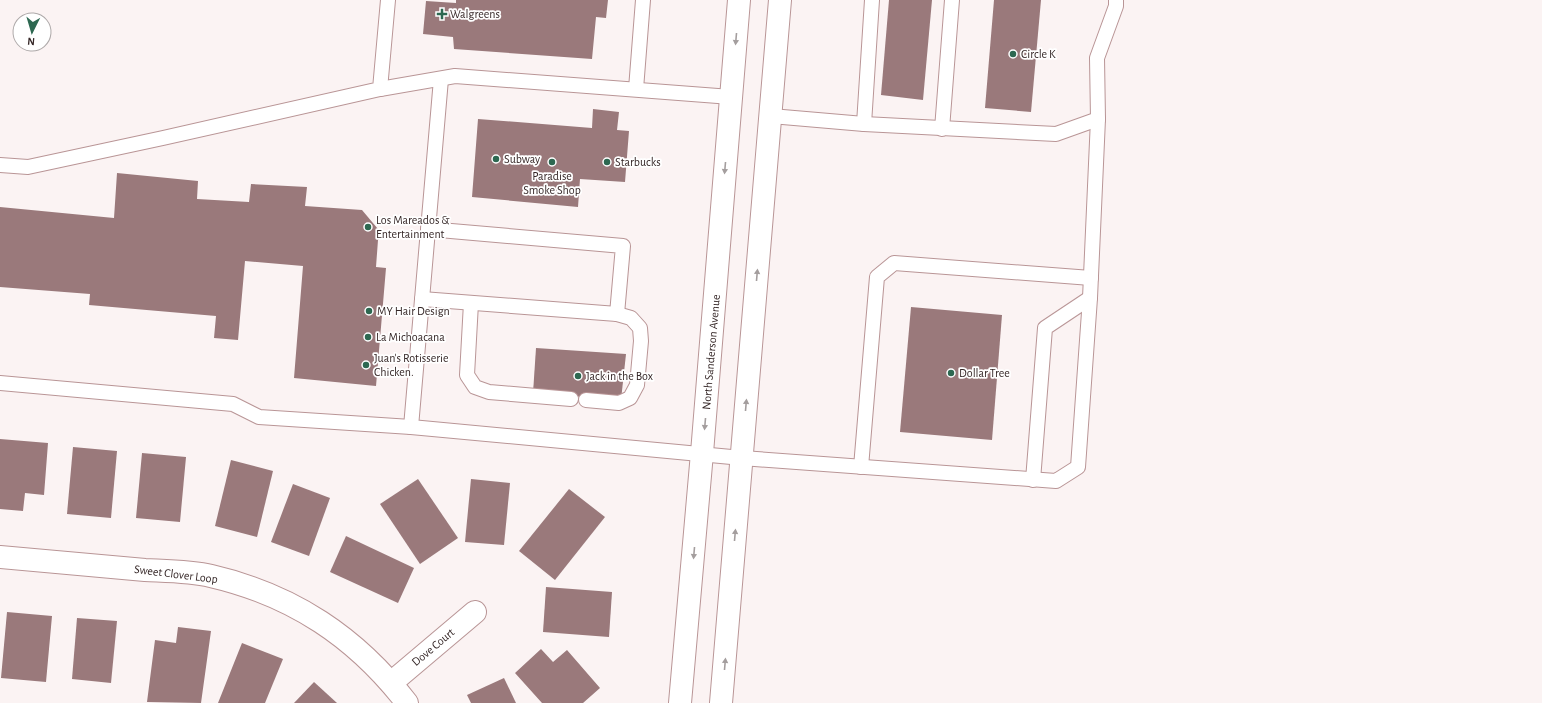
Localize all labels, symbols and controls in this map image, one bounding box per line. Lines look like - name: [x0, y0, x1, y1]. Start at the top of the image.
- place label: Walgreens: [450, 8, 500, 20]
- marker: Walgreens: [437, 9, 447, 19]
- north arrow: [12, 12, 52, 52]
- one-way arrow: [733, 33, 739, 45]
- text: N: [27, 36, 35, 47]
- place label: Circle K: [1021, 48, 1056, 60]
- marker: Circle K: [1008, 49, 1018, 59]
- place label: Subway: [504, 153, 540, 166]
- marker: Subway: [491, 154, 501, 164]
- place label: Starbucks: [615, 156, 661, 168]
- marker: Paradise Smoke Shop: [547, 157, 557, 167]
- marker: Starbucks: [602, 157, 612, 167]
- one-way arrow: [722, 162, 729, 174]
- place label: Paradise Smoke Shop: [523, 170, 581, 196]
- place label: Los Mareados & Entertainment: [376, 214, 450, 240]
- marker: Los Mareados & Entertainment: [363, 222, 373, 232]
- one-way arrow: [754, 269, 761, 282]
- street label: North Sanderson Avenue: [700, 294, 722, 410]
- place label: MY Hair Design: [377, 305, 450, 317]
- marker: MY Hair Design: [364, 306, 374, 316]
- place label: La Michoacana: [376, 331, 445, 343]
- marker: La Michoacana: [363, 332, 373, 342]
- place label: Juan's Rotisserie Chicken.: [374, 352, 449, 378]
- marker: Juan's Rotisserie Chicken.: [361, 360, 371, 370]
- place label: Dollar Tree: [959, 367, 1010, 379]
- marker: Dollar Tree: [946, 368, 956, 378]
- place label: Jack in the Box: [586, 370, 653, 382]
- marker: Jack in the Box: [573, 371, 583, 381]
- one-way arrow: [743, 399, 750, 411]
- one-way arrow: [701, 418, 708, 430]
- one-way arrow: [732, 529, 739, 541]
- one-way arrow: [690, 547, 697, 559]
- street label: Sweet Clover Loop: [133, 563, 219, 585]
- street label: Dove Court: [409, 626, 457, 668]
- one-way arrow: [721, 658, 728, 670]

